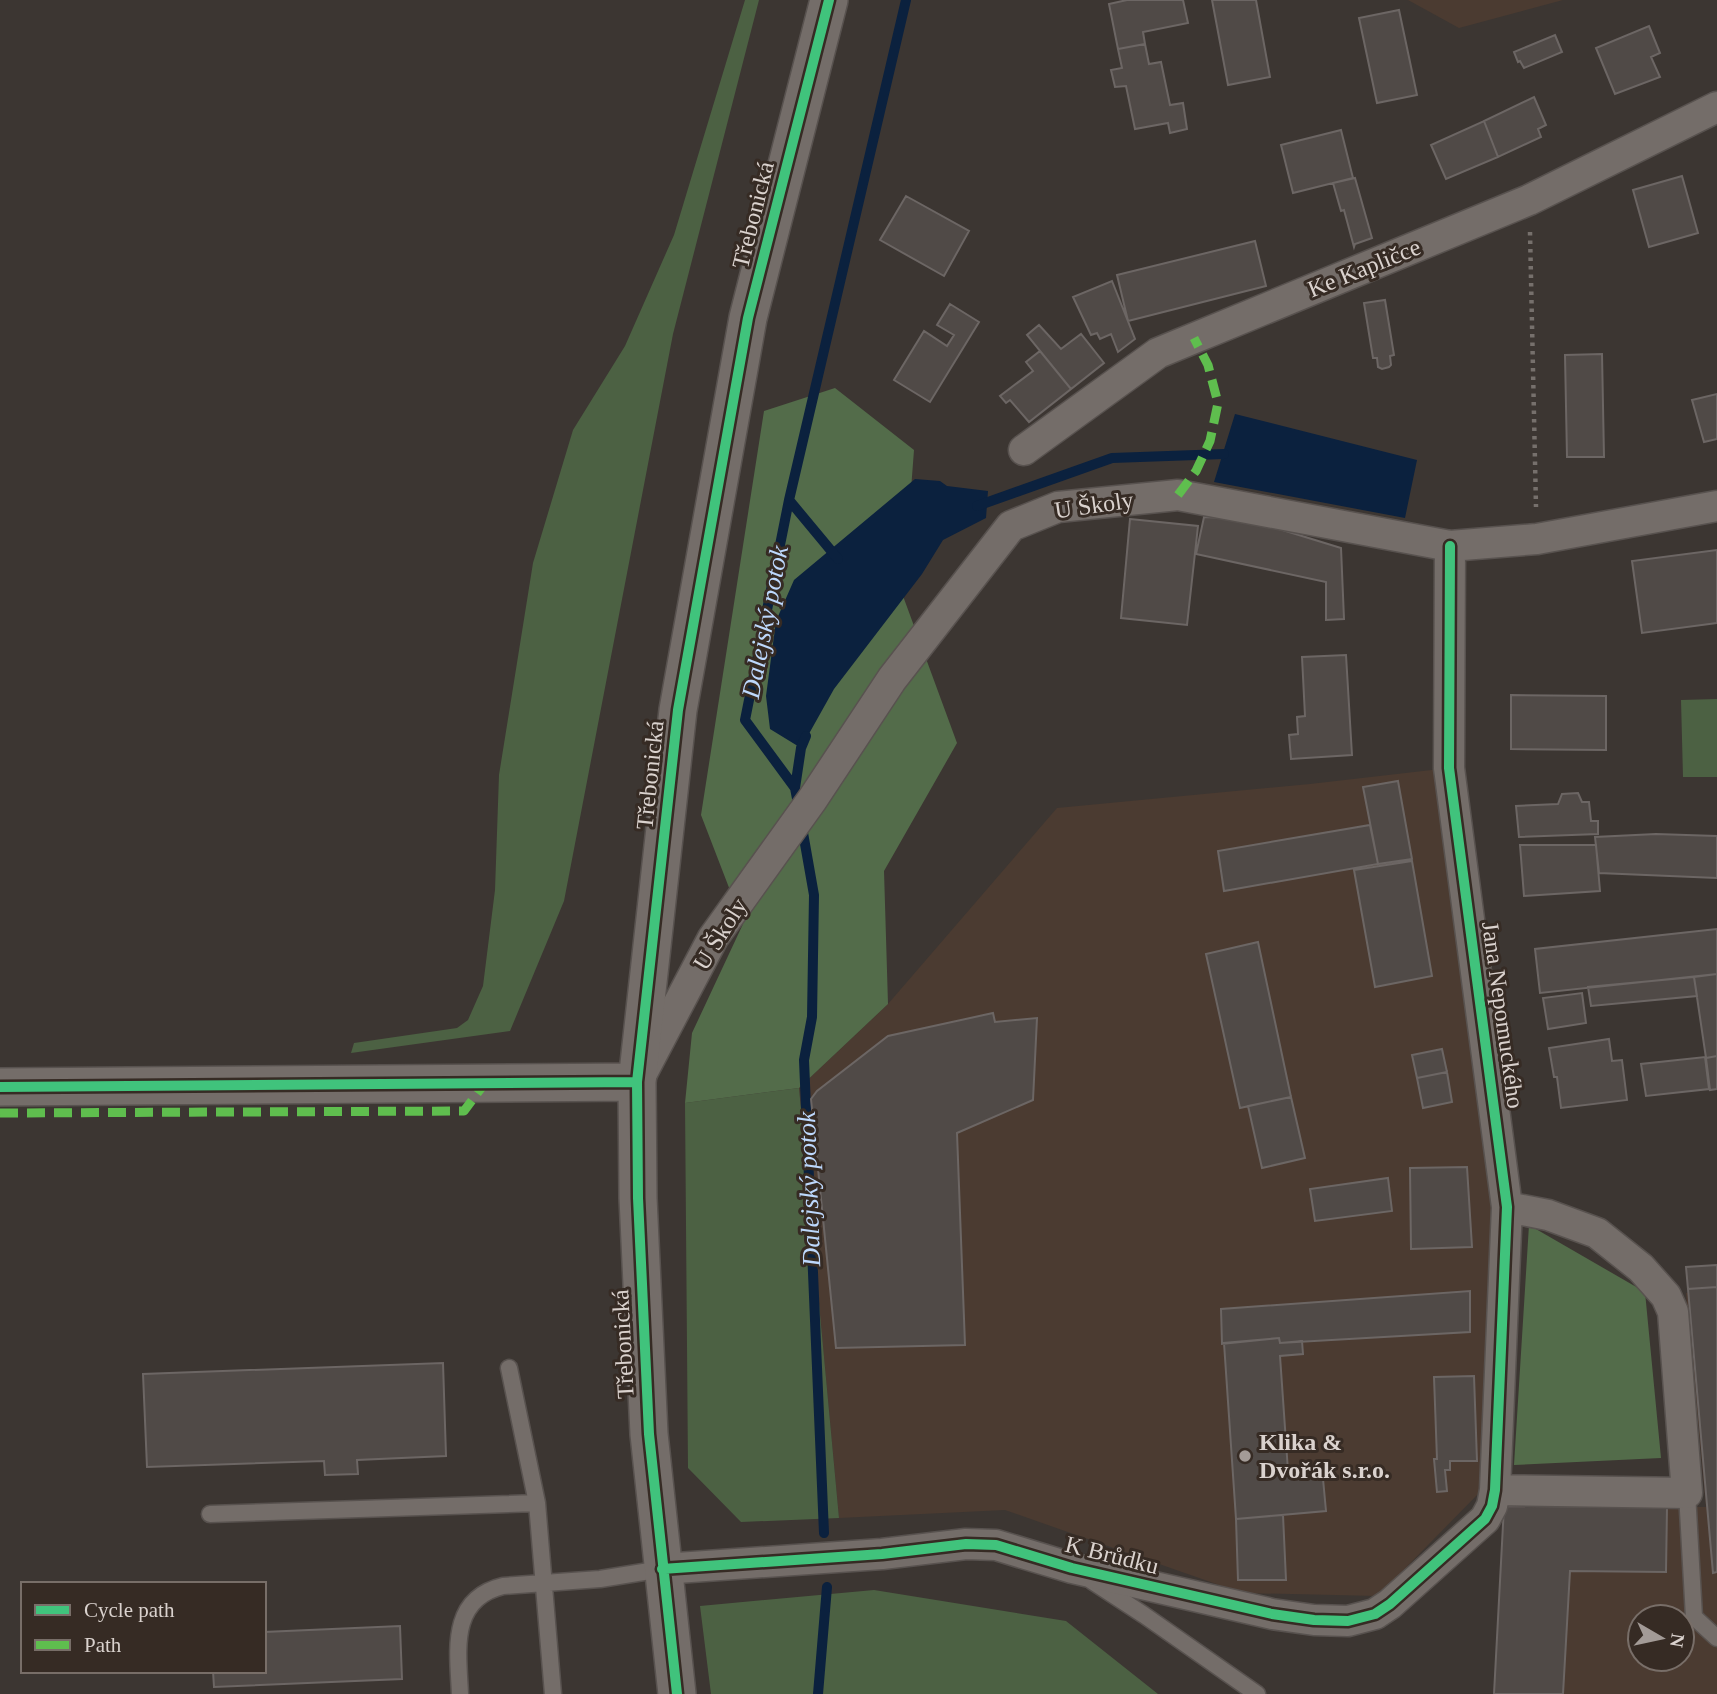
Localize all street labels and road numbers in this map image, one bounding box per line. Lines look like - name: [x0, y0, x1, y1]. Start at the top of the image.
- street label: Třebonická: [727, 159, 779, 271]
- street label: Ke Kapličce: [1304, 234, 1424, 302]
- street label: U Školy: [1053, 487, 1135, 523]
- street label: Třebonická: [631, 719, 669, 831]
- street label: U Školy: [688, 893, 752, 975]
- street label: Jana Nepomuckého: [1477, 920, 1529, 1110]
- street label: Třebonická: [607, 1288, 639, 1399]
- street label: K Brůdku: [1063, 1531, 1161, 1579]

